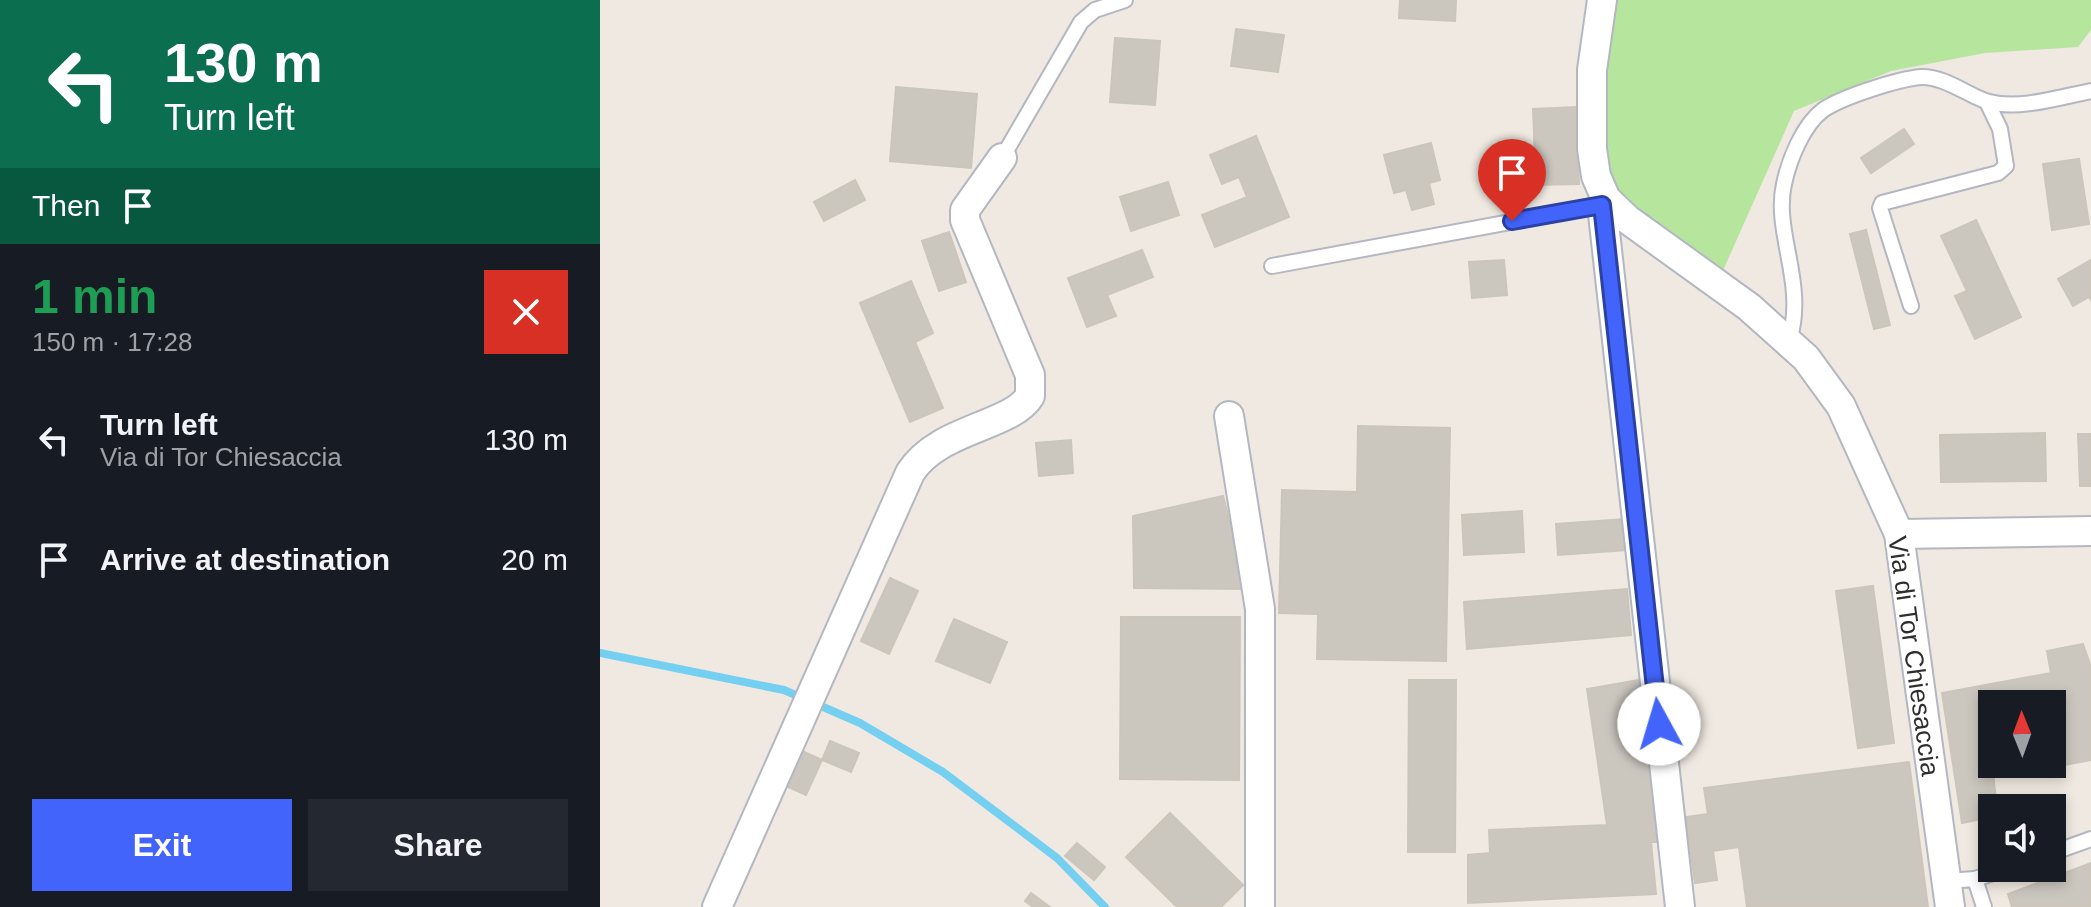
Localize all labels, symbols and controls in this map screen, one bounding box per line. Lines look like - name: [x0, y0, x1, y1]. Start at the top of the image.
- text: 130 m: [164, 31, 323, 94]
- icon: left: [32, 32, 136, 136]
- text: Turn left: [164, 97, 295, 138]
- pin: [1478, 139, 1546, 221]
- icon: arrive: [1490, 151, 1534, 195]
- icon: arrive: [116, 184, 160, 228]
- text: Then: [32, 189, 100, 222]
- text: 1 min: [32, 270, 157, 323]
- button: close: [484, 270, 568, 354]
- text: 150 m · 17:28: [32, 327, 192, 357]
- text: Turn left: [100, 408, 218, 441]
- icon: left: [32, 418, 76, 462]
- text: 130 m: [485, 423, 568, 456]
- text: Via di Tor Chiesaccia: [100, 442, 342, 472]
- street label: Via di Tor Chiesaccia: [1882, 534, 1946, 778]
- icon: arrive: [32, 538, 76, 582]
- text: Arrive at destination: [100, 543, 390, 576]
- text: 20 m: [501, 543, 568, 576]
- position arrow: [1617, 682, 1701, 766]
- north arrow: [1978, 690, 2066, 778]
- map controls: [1978, 690, 2066, 882]
- button: sound: [1978, 794, 2066, 882]
- button: Exit: [32, 799, 292, 891]
- button: Share: [308, 799, 568, 891]

